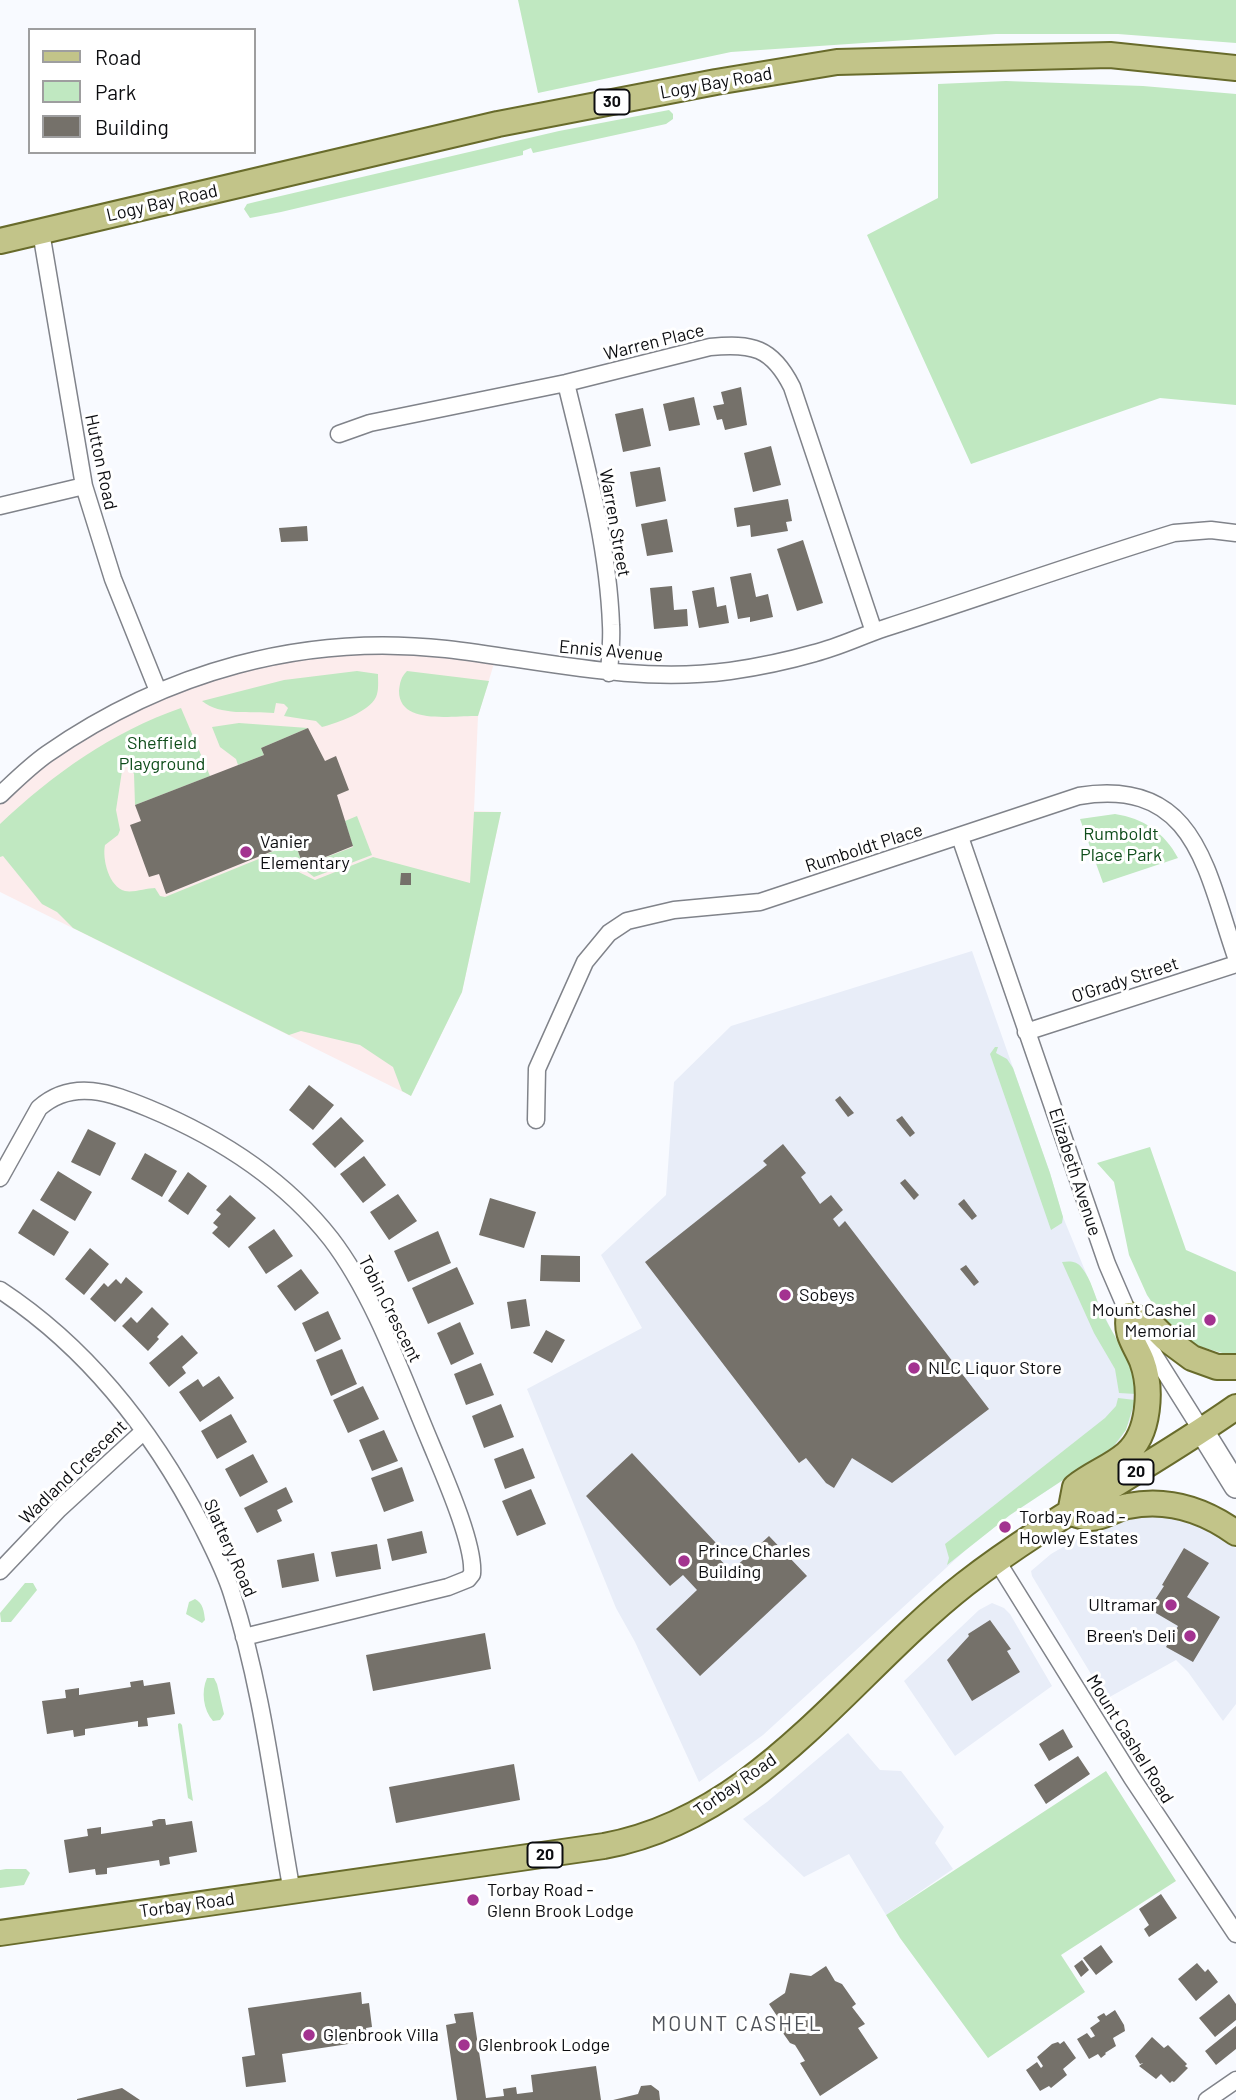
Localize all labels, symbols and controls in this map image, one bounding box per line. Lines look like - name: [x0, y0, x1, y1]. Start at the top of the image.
- legend: [28, 28, 256, 154]
- text: Road: [95, 44, 141, 69]
- street label: Logy Bay Road: [658, 63, 774, 103]
- text: Park: [95, 79, 136, 104]
- road number: 30: [594, 90, 630, 114]
- text: Building: [95, 114, 169, 139]
- street label: Logy Bay Road: [104, 180, 220, 226]
- street label: Warren Place: [601, 319, 707, 365]
- street label: Hutton Road: [80, 412, 122, 512]
- street label: Warren Street: [595, 467, 635, 579]
- street label: Ennis Avenue: [558, 636, 664, 666]
- park label: Sheffield Playground: [119, 732, 205, 774]
- street label: Rumboldt Place: [803, 819, 925, 877]
- park label: Rumboldt Place Park: [1080, 823, 1162, 866]
- place label: Vanier Elementary: [260, 831, 350, 874]
- marker: Vanier Elementary: [238, 844, 254, 860]
- street label: O'Grady Street: [1069, 953, 1181, 1007]
- street label: Elizabeth Avenue: [1044, 1105, 1106, 1239]
- street label: Tobin Crescent: [354, 1252, 426, 1366]
- place label: Sobeys: [799, 1284, 855, 1306]
- marker: Sobeys: [777, 1287, 793, 1303]
- place label: Mount Cashel Memorial: [1092, 1299, 1196, 1342]
- marker: Mount Cashel Memorial: [1202, 1312, 1218, 1328]
- place label: NLC Liquor Store: [928, 1357, 1062, 1379]
- marker: NLC Liquor Store: [906, 1360, 922, 1376]
- street label: Wadland Crescent: [15, 1415, 131, 1529]
- road number: 20: [1118, 1460, 1154, 1484]
- street label: Slattery Road: [199, 1496, 261, 1600]
- place label: Torbay Road - Howley Estates: [1019, 1506, 1138, 1548]
- marker: Torbay Road - Howley Estates: [997, 1519, 1013, 1535]
- place label: Prince Charles Building: [698, 1540, 810, 1582]
- marker: Prince Charles Building: [676, 1553, 692, 1569]
- place label: Ultramar: [1088, 1594, 1157, 1616]
- marker: Ultramar: [1163, 1597, 1179, 1613]
- place label: Breen's Deli: [1086, 1625, 1176, 1647]
- marker: Breen's Deli: [1182, 1628, 1198, 1644]
- street label: Mount Cashel Road: [1082, 1671, 1178, 1807]
- street label: Torbay Road: [690, 1749, 780, 1821]
- road number: 20: [528, 1842, 562, 1868]
- place label: Torbay Road - Glenn Brook Lodge: [487, 1879, 634, 1922]
- street label: Torbay Road: [138, 1888, 236, 1922]
- marker: Torbay Road - Glenn Brook Lodge: [465, 1892, 481, 1908]
- district label: MOUNT CASHEL: [653, 2011, 821, 2037]
- place label: Glenbrook Villa: [323, 2024, 439, 2046]
- marker: Glenbrook Villa: [301, 2027, 317, 2043]
- place label: Glenbrook Lodge: [478, 2034, 610, 2056]
- marker: Glenbrook Lodge: [456, 2037, 472, 2053]

